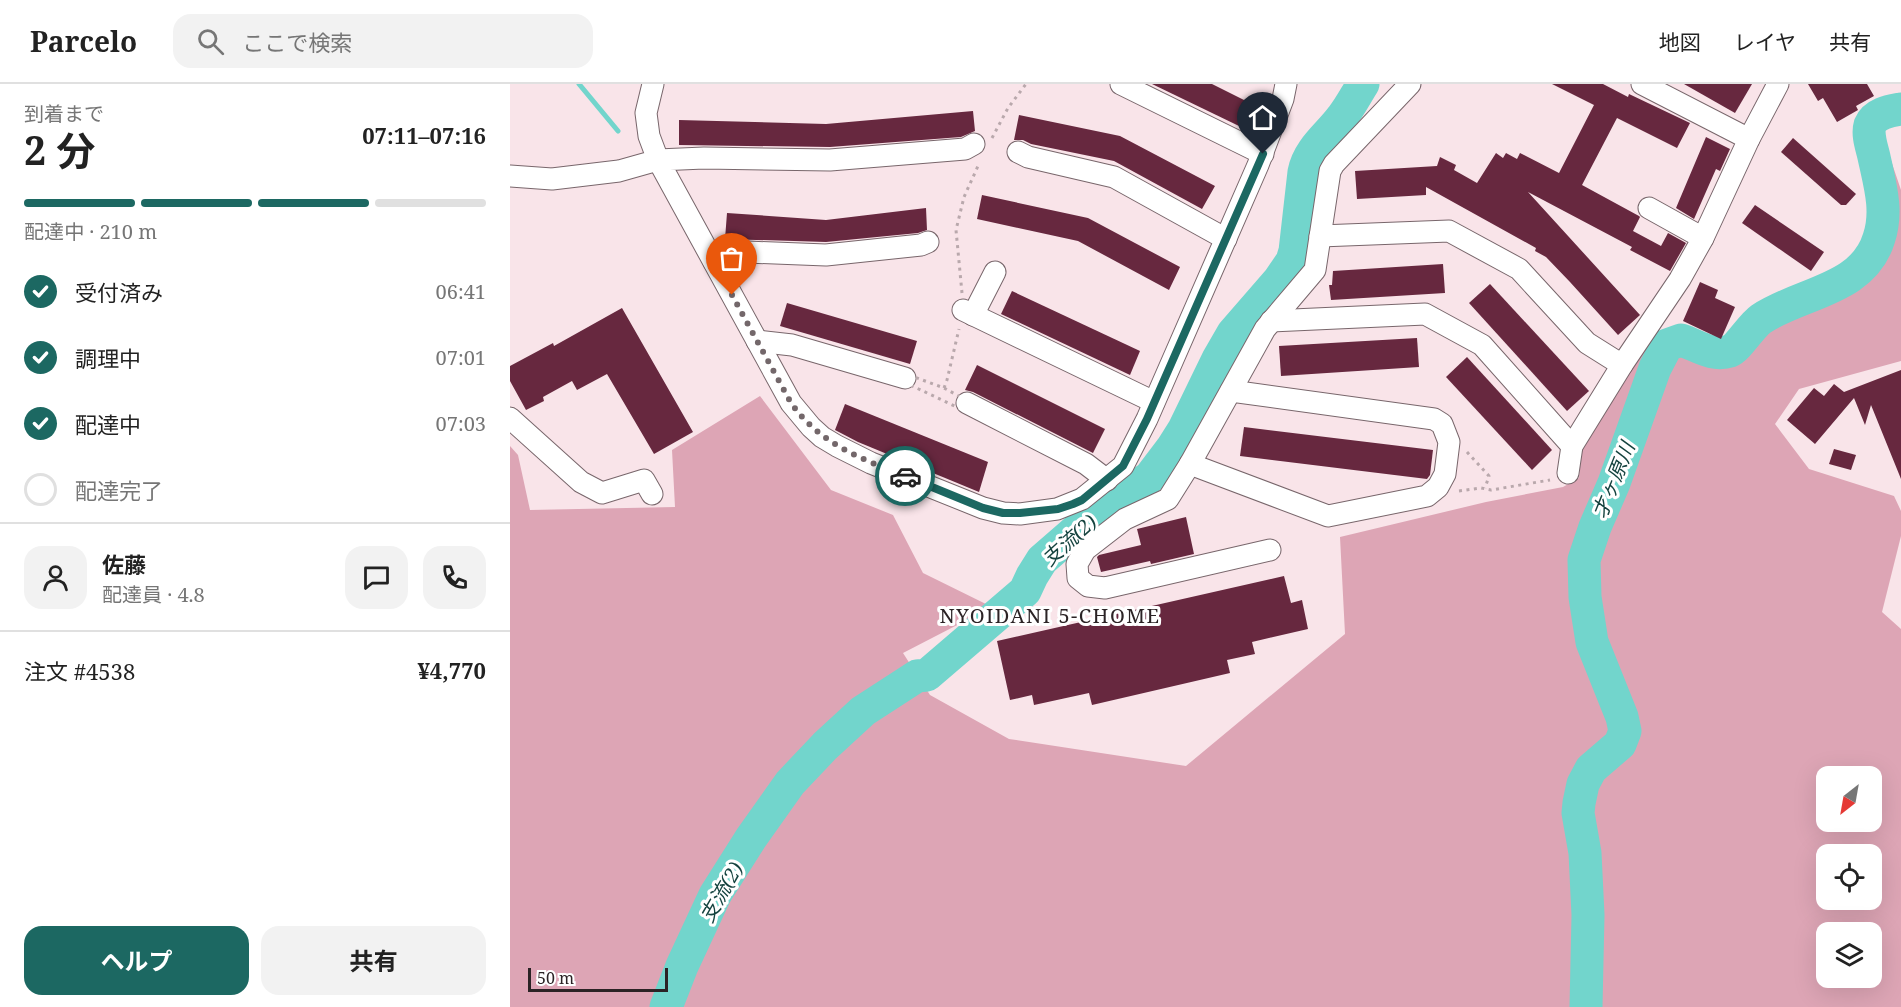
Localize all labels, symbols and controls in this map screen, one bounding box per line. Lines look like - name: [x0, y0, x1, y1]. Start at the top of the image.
- search box: [173, 14, 593, 68]
- text: Parcelo: [30, 22, 137, 60]
- icon: search: [194, 25, 227, 58]
- text: ここで検索: [242, 27, 352, 57]
- text: 地図: [1659, 28, 1701, 56]
- text: レイヤ: [1734, 28, 1796, 56]
- text: 共有: [1829, 28, 1871, 56]
- pin: [1237, 92, 1288, 154]
- text: 到着まで: [24, 100, 104, 127]
- icon: home: [1246, 101, 1279, 134]
- text: 07:11–07:16: [362, 120, 486, 150]
- text: 2 分: [24, 123, 95, 176]
- text: 配達中 · 210 m: [24, 218, 157, 245]
- pin: [706, 233, 757, 295]
- icon: bag: [715, 242, 748, 275]
- icon: check: [24, 275, 57, 308]
- text: 受付済み: [75, 277, 163, 307]
- text: 06:41: [436, 278, 486, 305]
- icon: check: [24, 341, 57, 374]
- text: 調理中: [75, 343, 141, 373]
- text: 07:01: [436, 344, 486, 371]
- icon: check: [24, 407, 57, 440]
- text: 配達中: [75, 409, 141, 439]
- text: 07:03: [436, 410, 486, 437]
- water label: 才ヶ原川: [1585, 436, 1641, 522]
- courier: [875, 446, 935, 506]
- icon: car: [889, 460, 922, 493]
- text: 配達完了: [75, 475, 163, 505]
- water label: 支流(2): [1036, 508, 1102, 572]
- button: person: [24, 546, 87, 609]
- button: chat: [345, 546, 408, 609]
- button: phone: [423, 546, 486, 609]
- text: 佐藤: [102, 549, 146, 579]
- text: 配達員 · 4.8: [102, 581, 205, 608]
- district label: NYOIDANI 5-CHOME: [940, 602, 1160, 629]
- text: ¥4,770: [417, 655, 486, 685]
- text: 注文 #4538: [24, 656, 135, 686]
- north arrow: [1816, 766, 1882, 832]
- map controls: [1816, 766, 1882, 988]
- button: locate: [1816, 844, 1882, 910]
- water label: 支流(2): [693, 857, 749, 927]
- button: layers: [1816, 922, 1882, 988]
- button: ヘルプ: [24, 926, 249, 995]
- button: 共有: [261, 926, 486, 995]
- scale bar: [528, 965, 668, 992]
- text: 50 m: [537, 967, 574, 989]

